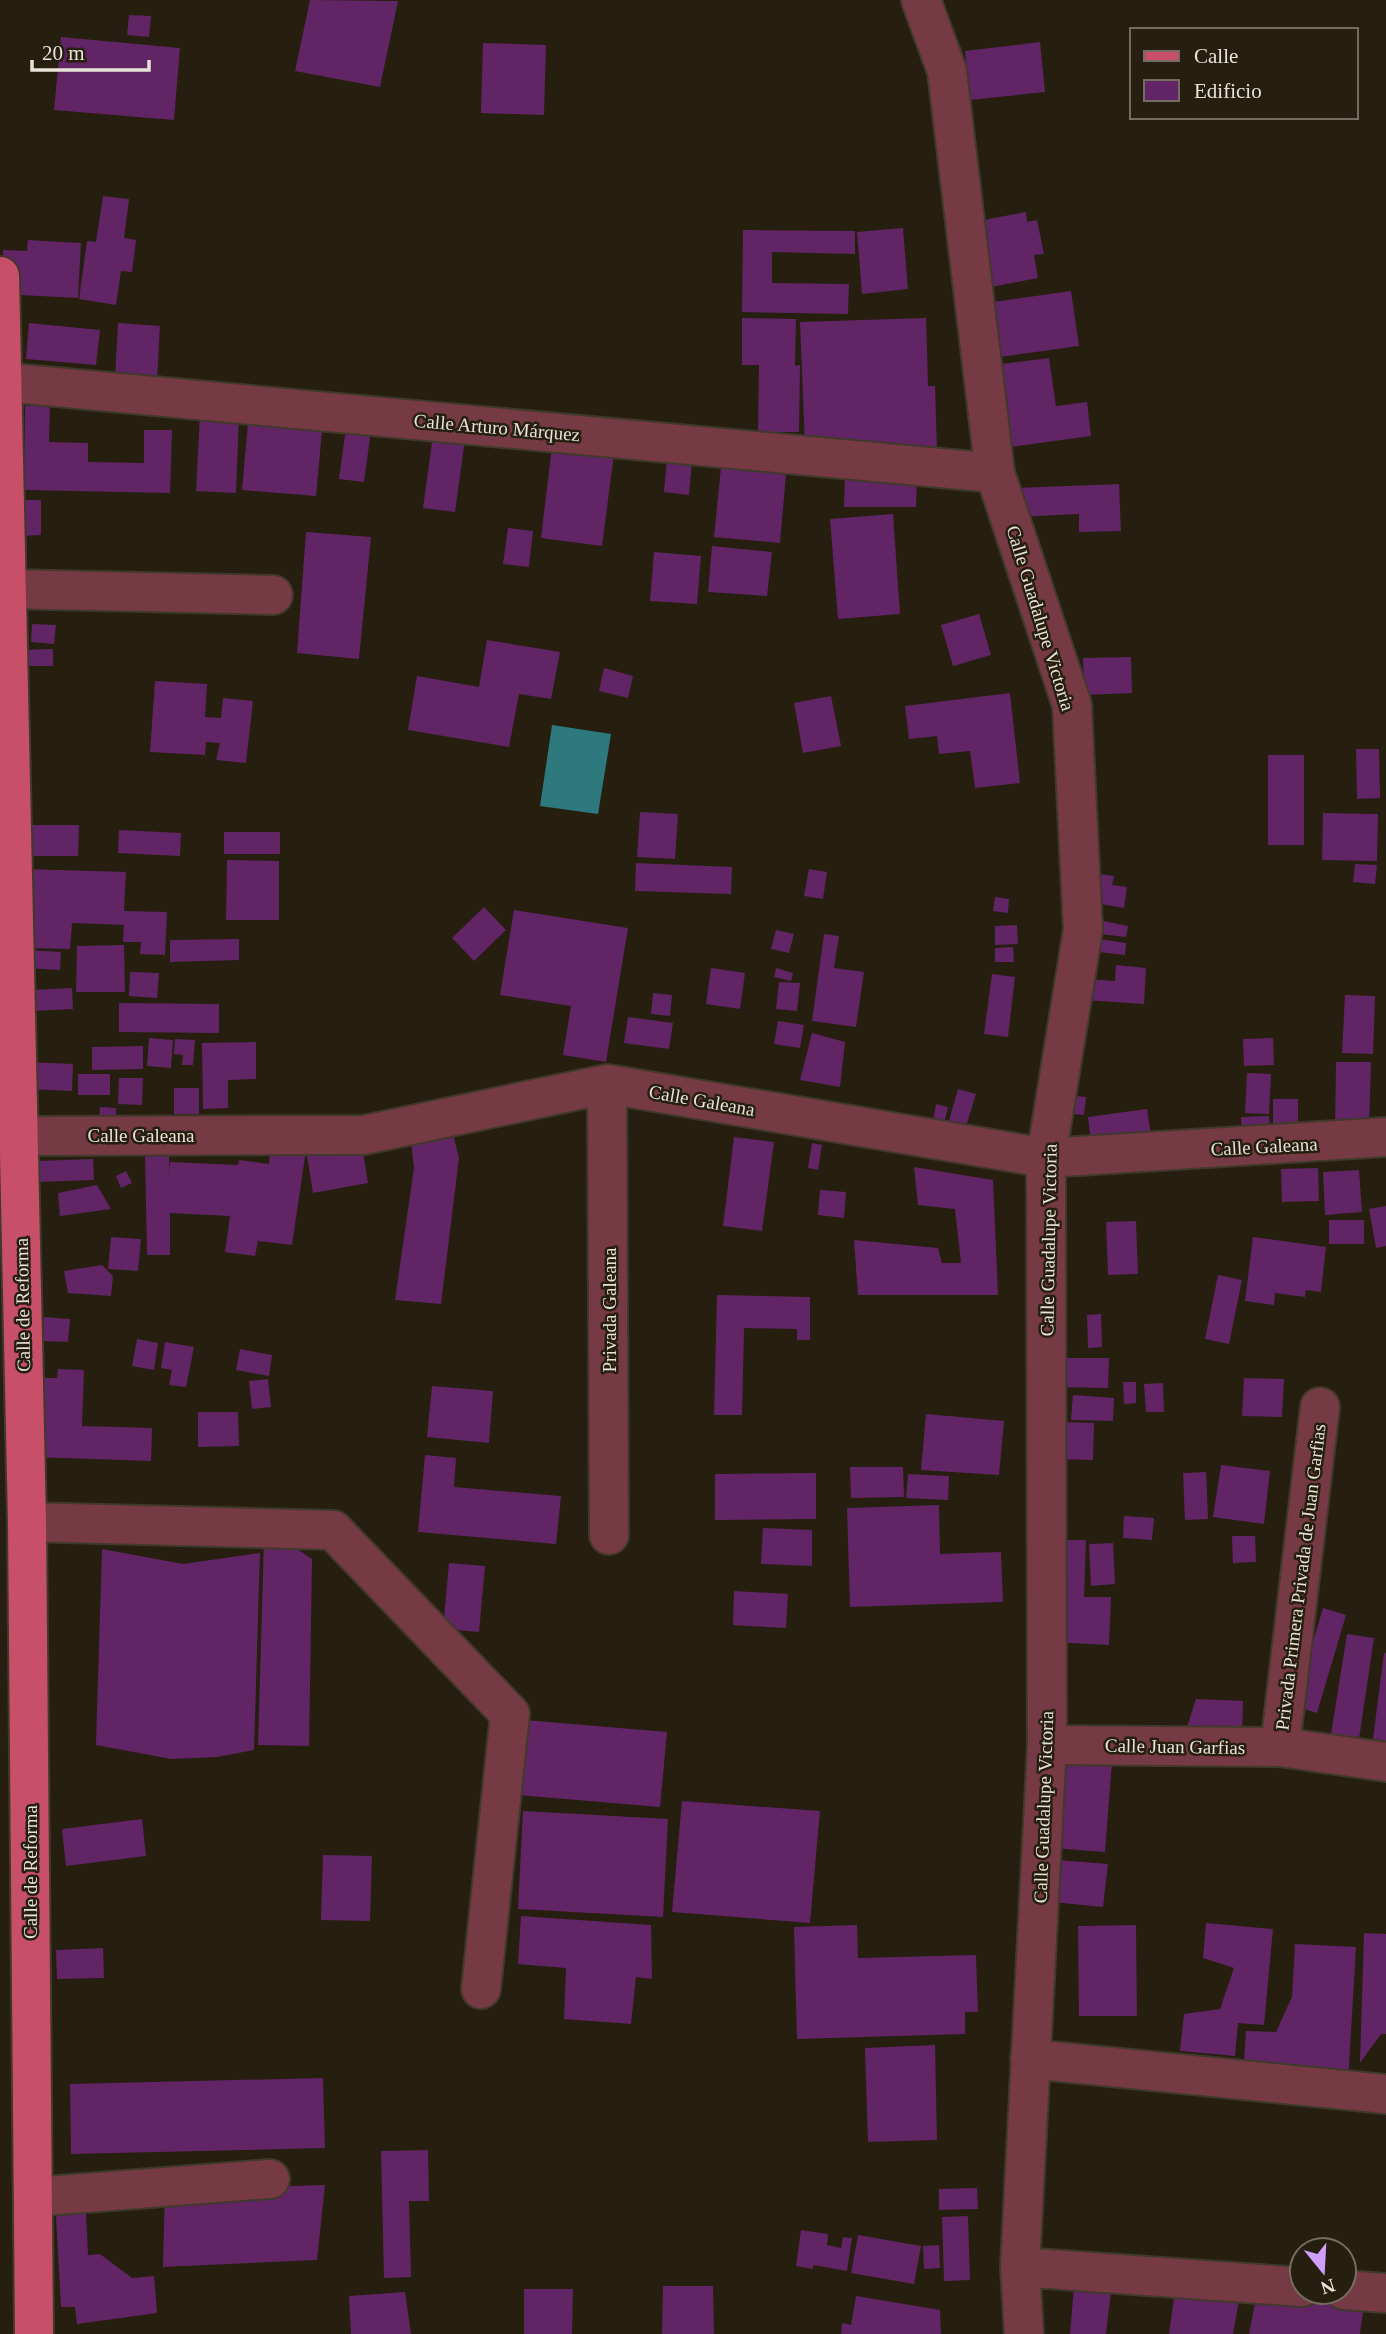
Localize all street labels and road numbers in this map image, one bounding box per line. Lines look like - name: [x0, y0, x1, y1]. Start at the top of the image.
- street label: Calle Arturo Márquez: [413, 410, 581, 445]
- street label: Calle Guadalupe Victoria: [1002, 523, 1079, 714]
- street label: Calle Galeana: [647, 1081, 757, 1120]
- street label: Calle Galeana: [87, 1125, 195, 1146]
- street label: Calle Galeana: [1210, 1133, 1319, 1160]
- street label: Calle Guadalupe Victoria: [1036, 1143, 1061, 1337]
- street label: Calle de Reforma: [11, 1237, 34, 1372]
- street label: Privada Galeana: [599, 1247, 620, 1373]
- street label: Privada Primera Privada de Juan Garfias: [1271, 1423, 1330, 1732]
- street label: Calle Guadalupe Victoria: [1030, 1710, 1057, 1904]
- street label: Calle Juan Garfias: [1105, 1735, 1245, 1758]
- street label: Calle de Reforma: [20, 1804, 41, 1939]

